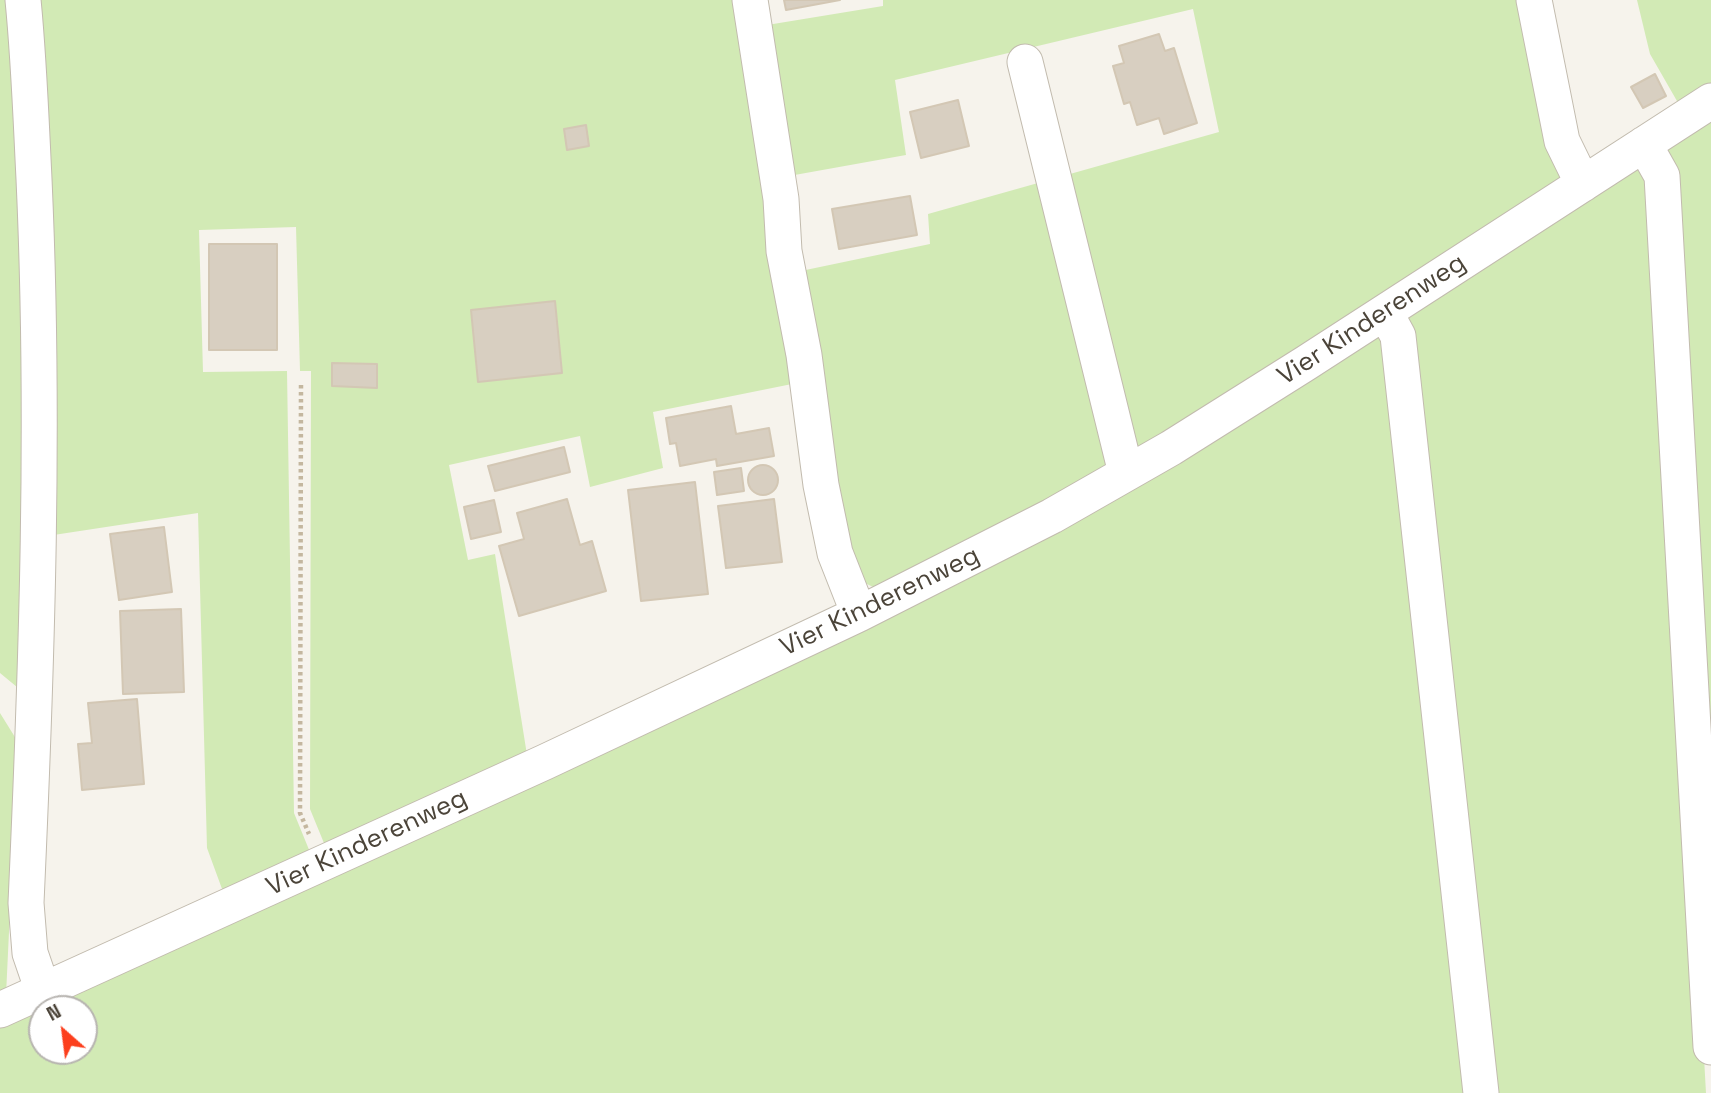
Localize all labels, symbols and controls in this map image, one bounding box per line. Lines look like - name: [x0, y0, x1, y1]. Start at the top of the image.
- street label: Vier Kinderenweg: [1272, 248, 1472, 392]
- street label: Vier Kinderenweg: [775, 540, 985, 664]
- street label: Vier Kinderenweg: [262, 783, 472, 903]
- north arrow: [28, 995, 98, 1065]
- text: N: [42, 999, 65, 1027]

